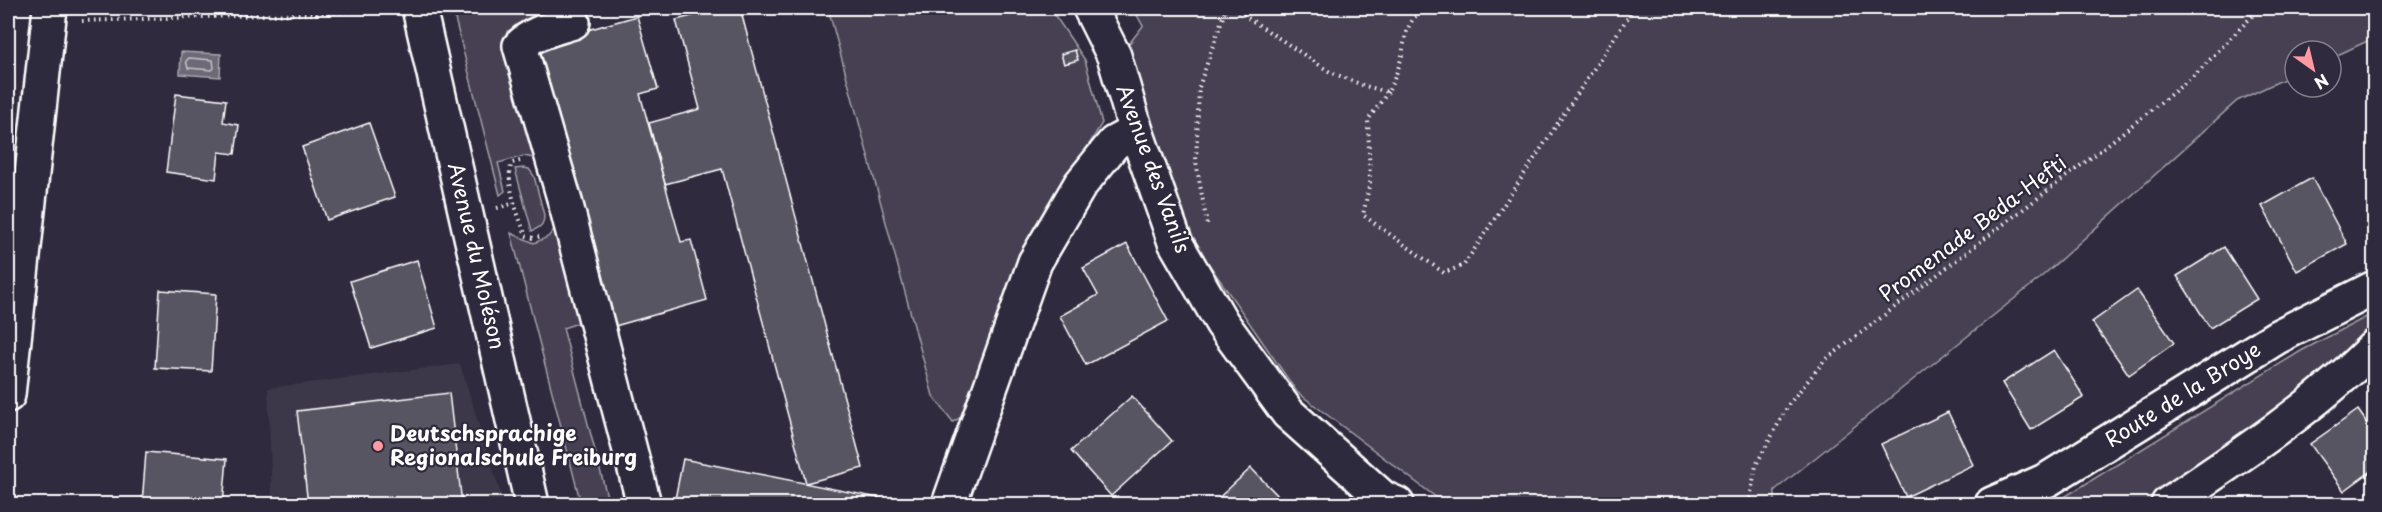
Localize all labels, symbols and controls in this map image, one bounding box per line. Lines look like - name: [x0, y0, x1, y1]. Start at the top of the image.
- north arrow: [2283, 39, 2343, 99]
- text: N: [2310, 69, 2334, 96]
- street label: Avenue des Vanils: [1110, 80, 1200, 257]
- street label: Promenade Beda-Hefti: [1871, 146, 2072, 309]
- street label: Avenue du Moléson: [441, 159, 515, 352]
- street label: Route de la Broye: [2098, 332, 2266, 454]
- place label: Deutschsprachige Regionalschule Freiburg: [390, 416, 637, 472]
- marker: Deutschsprachige Regionalschule Freiburg: [371, 439, 385, 453]

